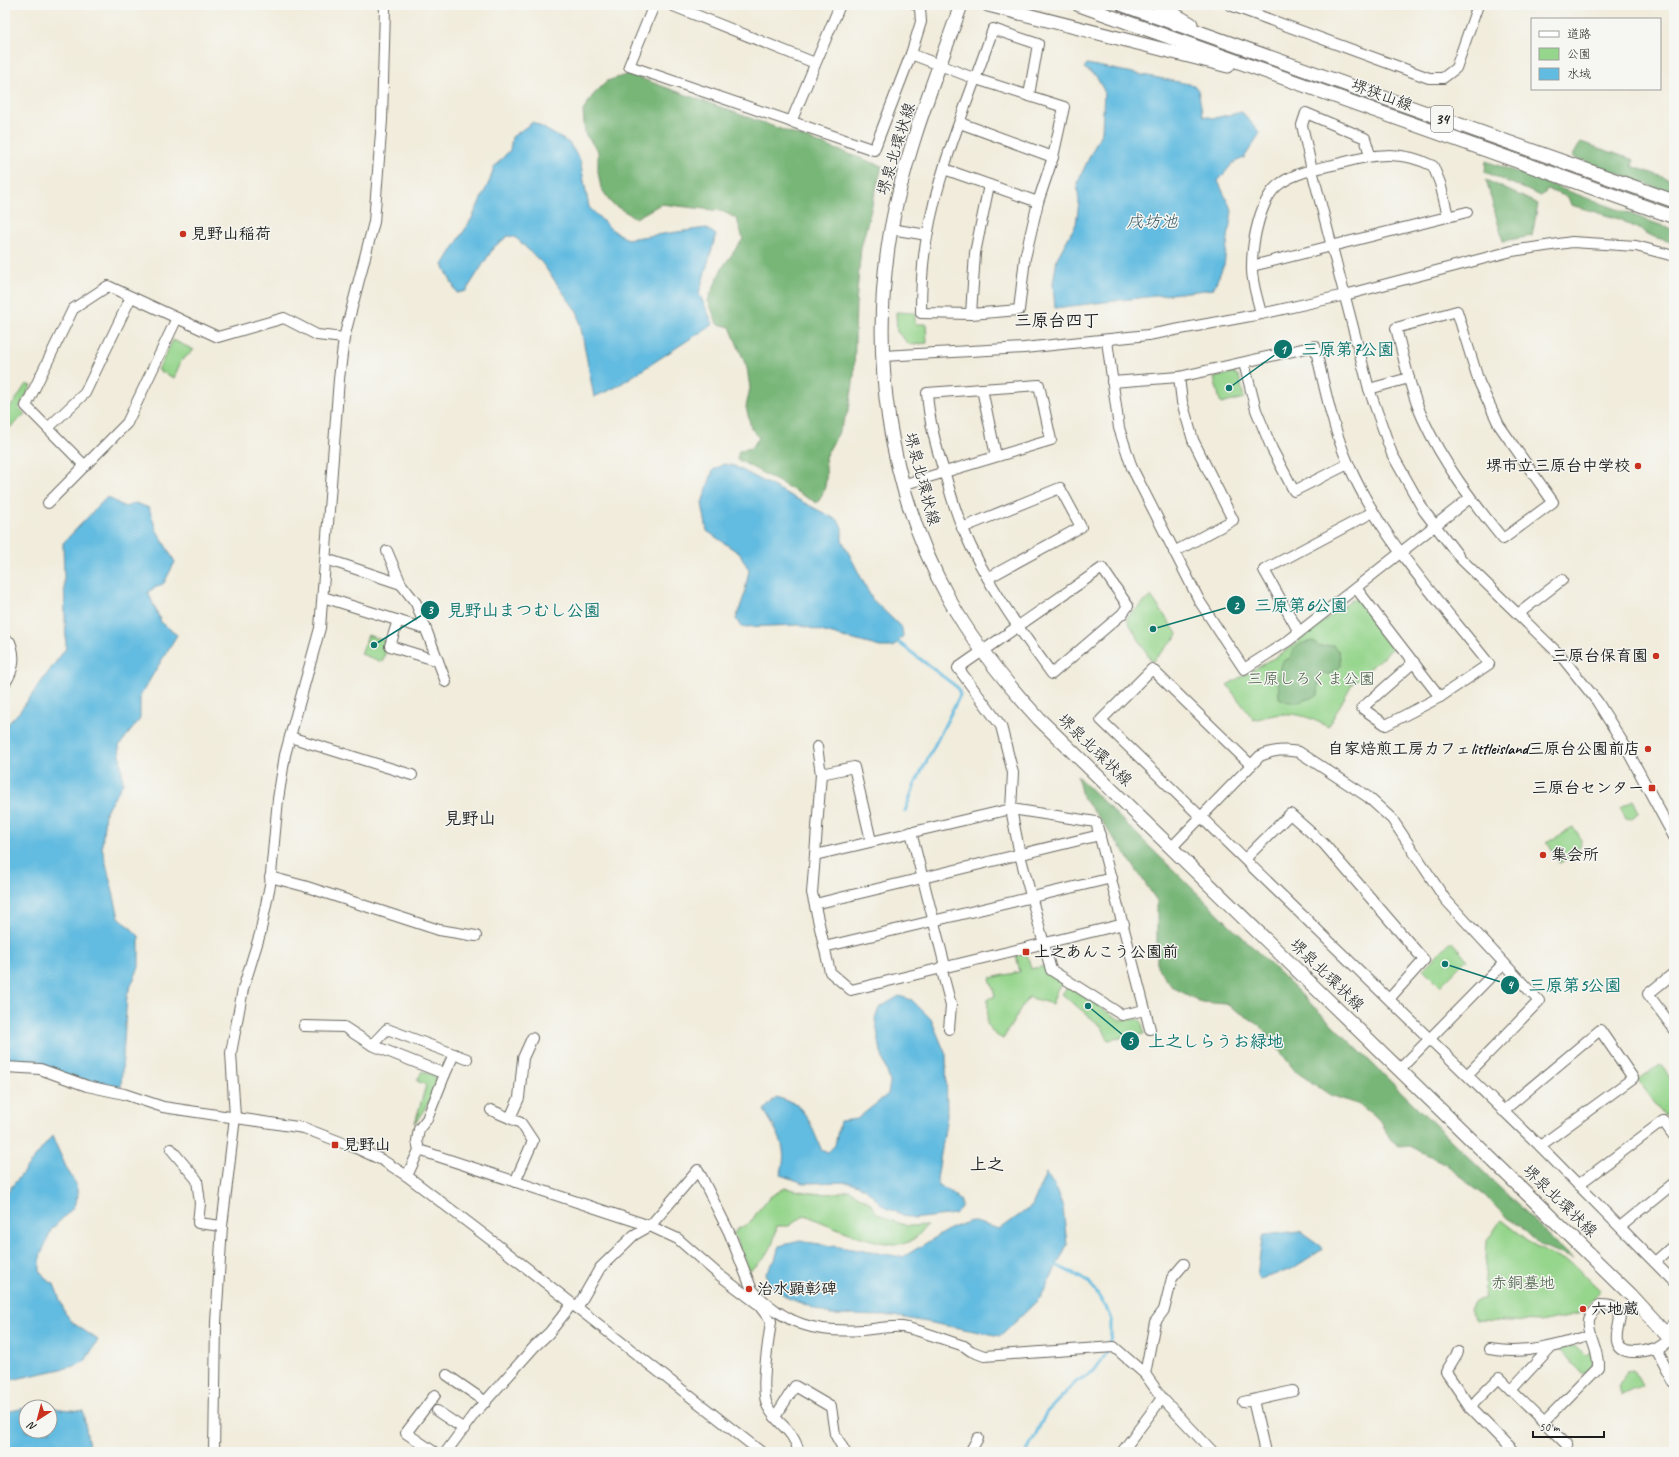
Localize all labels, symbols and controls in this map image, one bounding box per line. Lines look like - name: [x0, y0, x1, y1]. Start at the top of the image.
- legend: [1531, 18, 1661, 90]
- text: 道路: [1567, 26, 1591, 42]
- text: 公園: [1567, 46, 1591, 62]
- text: 水域: [1567, 66, 1591, 82]
- street label: 堺狭山線: [1349, 75, 1415, 115]
- street label: 堺泉北環状線: [872, 100, 920, 198]
- road number: 34: [1431, 106, 1453, 132]
- water label: 戌坊池: [1127, 211, 1178, 232]
- place label: 見野山稲荷: [191, 224, 271, 244]
- marker: 見野山稲荷: [178, 229, 188, 239]
- district label: 三原台四丁: [1015, 310, 1100, 331]
- callout: 三原第7公園: [1273, 335, 1402, 364]
- text: 三原第7公園: [1302, 339, 1394, 360]
- text: 1: [1280, 342, 1287, 358]
- street label: 堺泉北環状線: [900, 430, 944, 528]
- place label: 堺市立三原台中学校: [1486, 456, 1630, 476]
- marker: 堺市立三原台中学校: [1633, 461, 1643, 471]
- callout: 三原第6公園: [1226, 591, 1355, 620]
- callout: 見野山まつむし公園: [420, 595, 609, 624]
- text: 三原第6公園: [1254, 595, 1348, 616]
- text: 2: [1233, 598, 1240, 614]
- text: 見野山まつむし公園: [448, 600, 601, 621]
- text: 3: [427, 602, 434, 618]
- place label: 三原台保育園: [1552, 646, 1648, 666]
- marker: 三原台保育園: [1651, 651, 1661, 661]
- park label: 三原しろくま公園: [1247, 669, 1375, 689]
- street label: 堺泉北環状線: [1054, 709, 1136, 791]
- place label: 自家焙煎工房カフェlittleisland三原台公園前店: [1328, 739, 1640, 759]
- marker: 自家焙煎工房カフェlittleisland三原台公園前店: [1643, 744, 1653, 754]
- place label: 三原台センター: [1532, 778, 1644, 798]
- marker: 三原台センター: [1647, 783, 1657, 793]
- district label: 見野山: [445, 808, 496, 829]
- place label: 集会所: [1551, 845, 1599, 865]
- marker: 集会所: [1538, 850, 1548, 860]
- street label: 堺泉北環状線: [1286, 934, 1368, 1016]
- place label: 上之あんこう公園前: [1034, 942, 1178, 962]
- marker: 上之あんこう公園前: [1021, 947, 1031, 957]
- callout: 三原第5公園: [1500, 971, 1629, 1000]
- text: 三原第5公園: [1529, 975, 1621, 996]
- text: 4: [1507, 977, 1514, 993]
- callout: 上之しらうお緑地: [1120, 1027, 1292, 1056]
- text: 上之しらうお緑地: [1148, 1031, 1284, 1052]
- text: 5: [1127, 1033, 1134, 1049]
- place label: 見野山: [343, 1135, 391, 1155]
- marker: 見野山: [330, 1140, 340, 1150]
- district label: 上之: [970, 1154, 1004, 1175]
- street label: 堺泉北環状線: [1519, 1160, 1601, 1242]
- park label: 赤銅墓地: [1491, 1273, 1555, 1293]
- place label: 治水顕彰碑: [757, 1279, 837, 1299]
- marker: 治水顕彰碑: [744, 1284, 754, 1294]
- place label: 六地蔵: [1591, 1299, 1639, 1319]
- marker: 六地蔵: [1578, 1304, 1588, 1314]
- north arrow: [18, 1399, 58, 1439]
- scale bar: [1533, 1413, 1604, 1439]
- text: N: [23, 1418, 39, 1435]
- text: 50 m: [1539, 1419, 1561, 1435]

